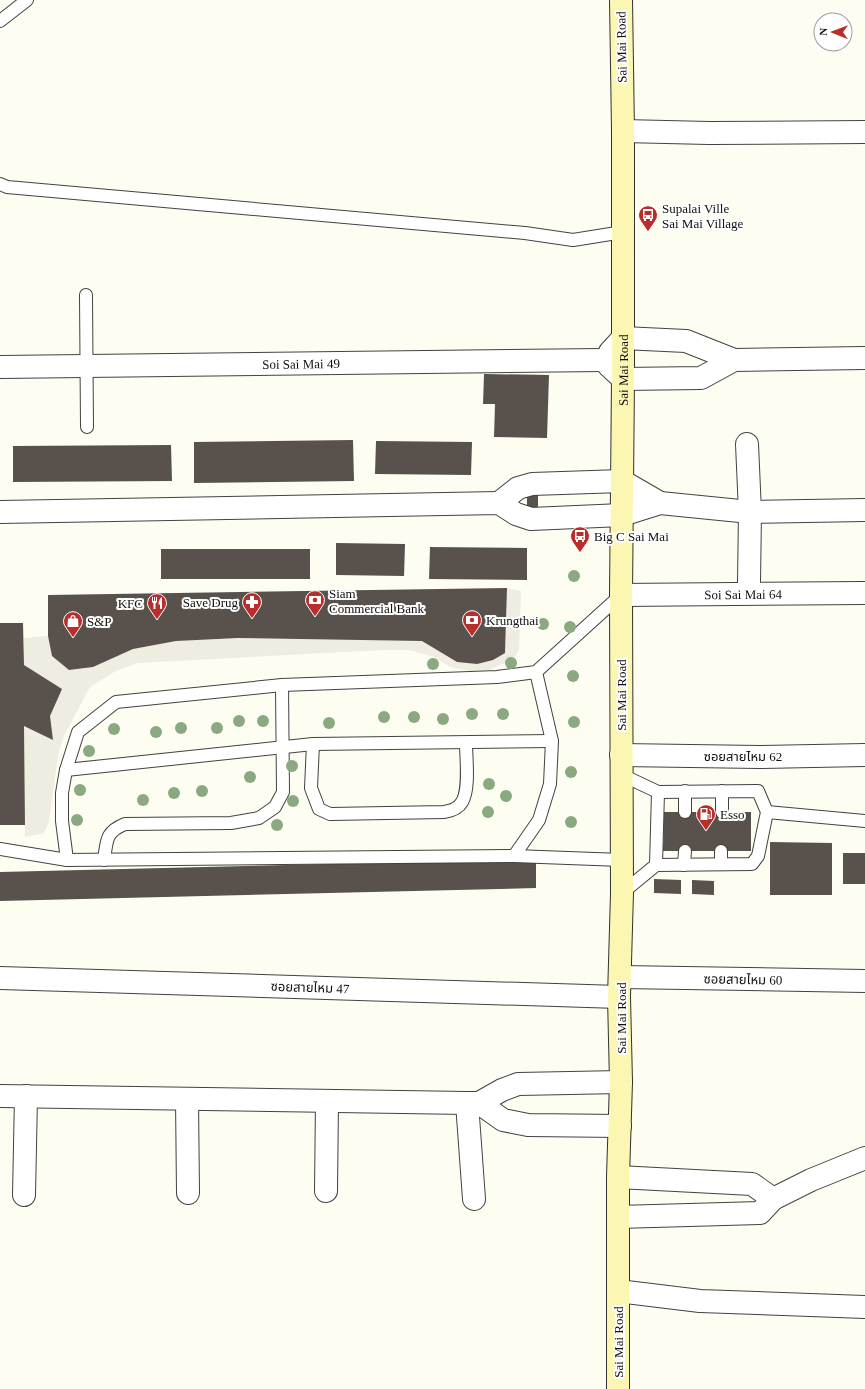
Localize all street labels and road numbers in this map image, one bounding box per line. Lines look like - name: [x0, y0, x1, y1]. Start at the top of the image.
- street label: Sai Mai Road: [613, 11, 630, 83]
- street label: Sai Mai Road: [616, 334, 631, 406]
- street label: Soi Sai Mai 49: [262, 356, 340, 372]
- street label: Soi Sai Mai 64: [704, 587, 782, 602]
- street label: Sai Mai Road: [614, 659, 629, 731]
- street label: ซอยสายไหม 62: [704, 749, 782, 764]
- street label: ซอยสายไหม 60: [704, 971, 782, 988]
- street label: ซอยสายไหม 47: [270, 979, 350, 996]
- street label: Sai Mai Road: [614, 982, 629, 1054]
- street label: Sai Mai Road: [611, 1306, 626, 1378]

